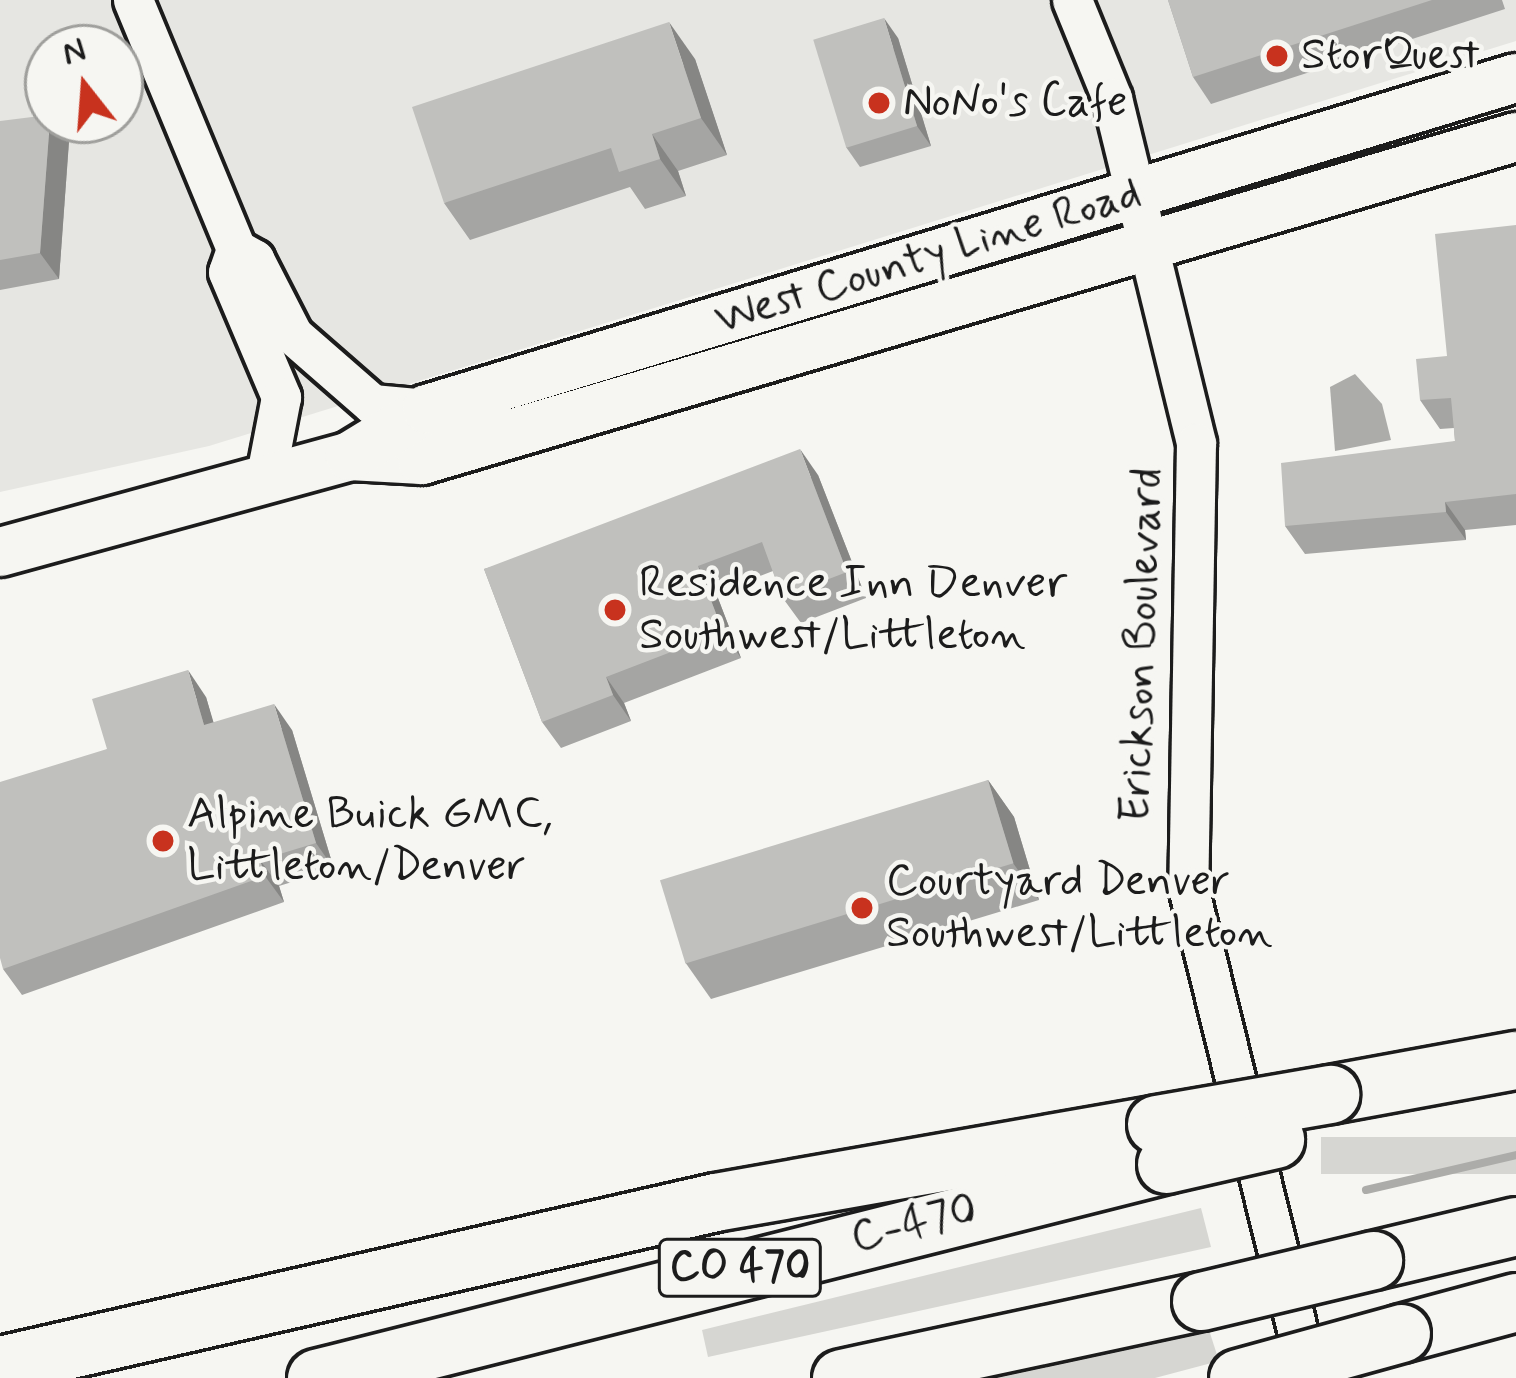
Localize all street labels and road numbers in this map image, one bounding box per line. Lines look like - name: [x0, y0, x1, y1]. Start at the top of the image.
- street label: West County Line Road: [711, 167, 1145, 347]
- street label: Erickson Boulevard: [1109, 469, 1175, 821]
- street label: C-470: [845, 1182, 983, 1266]
- road number: CO 470: [656, 1232, 824, 1304]

